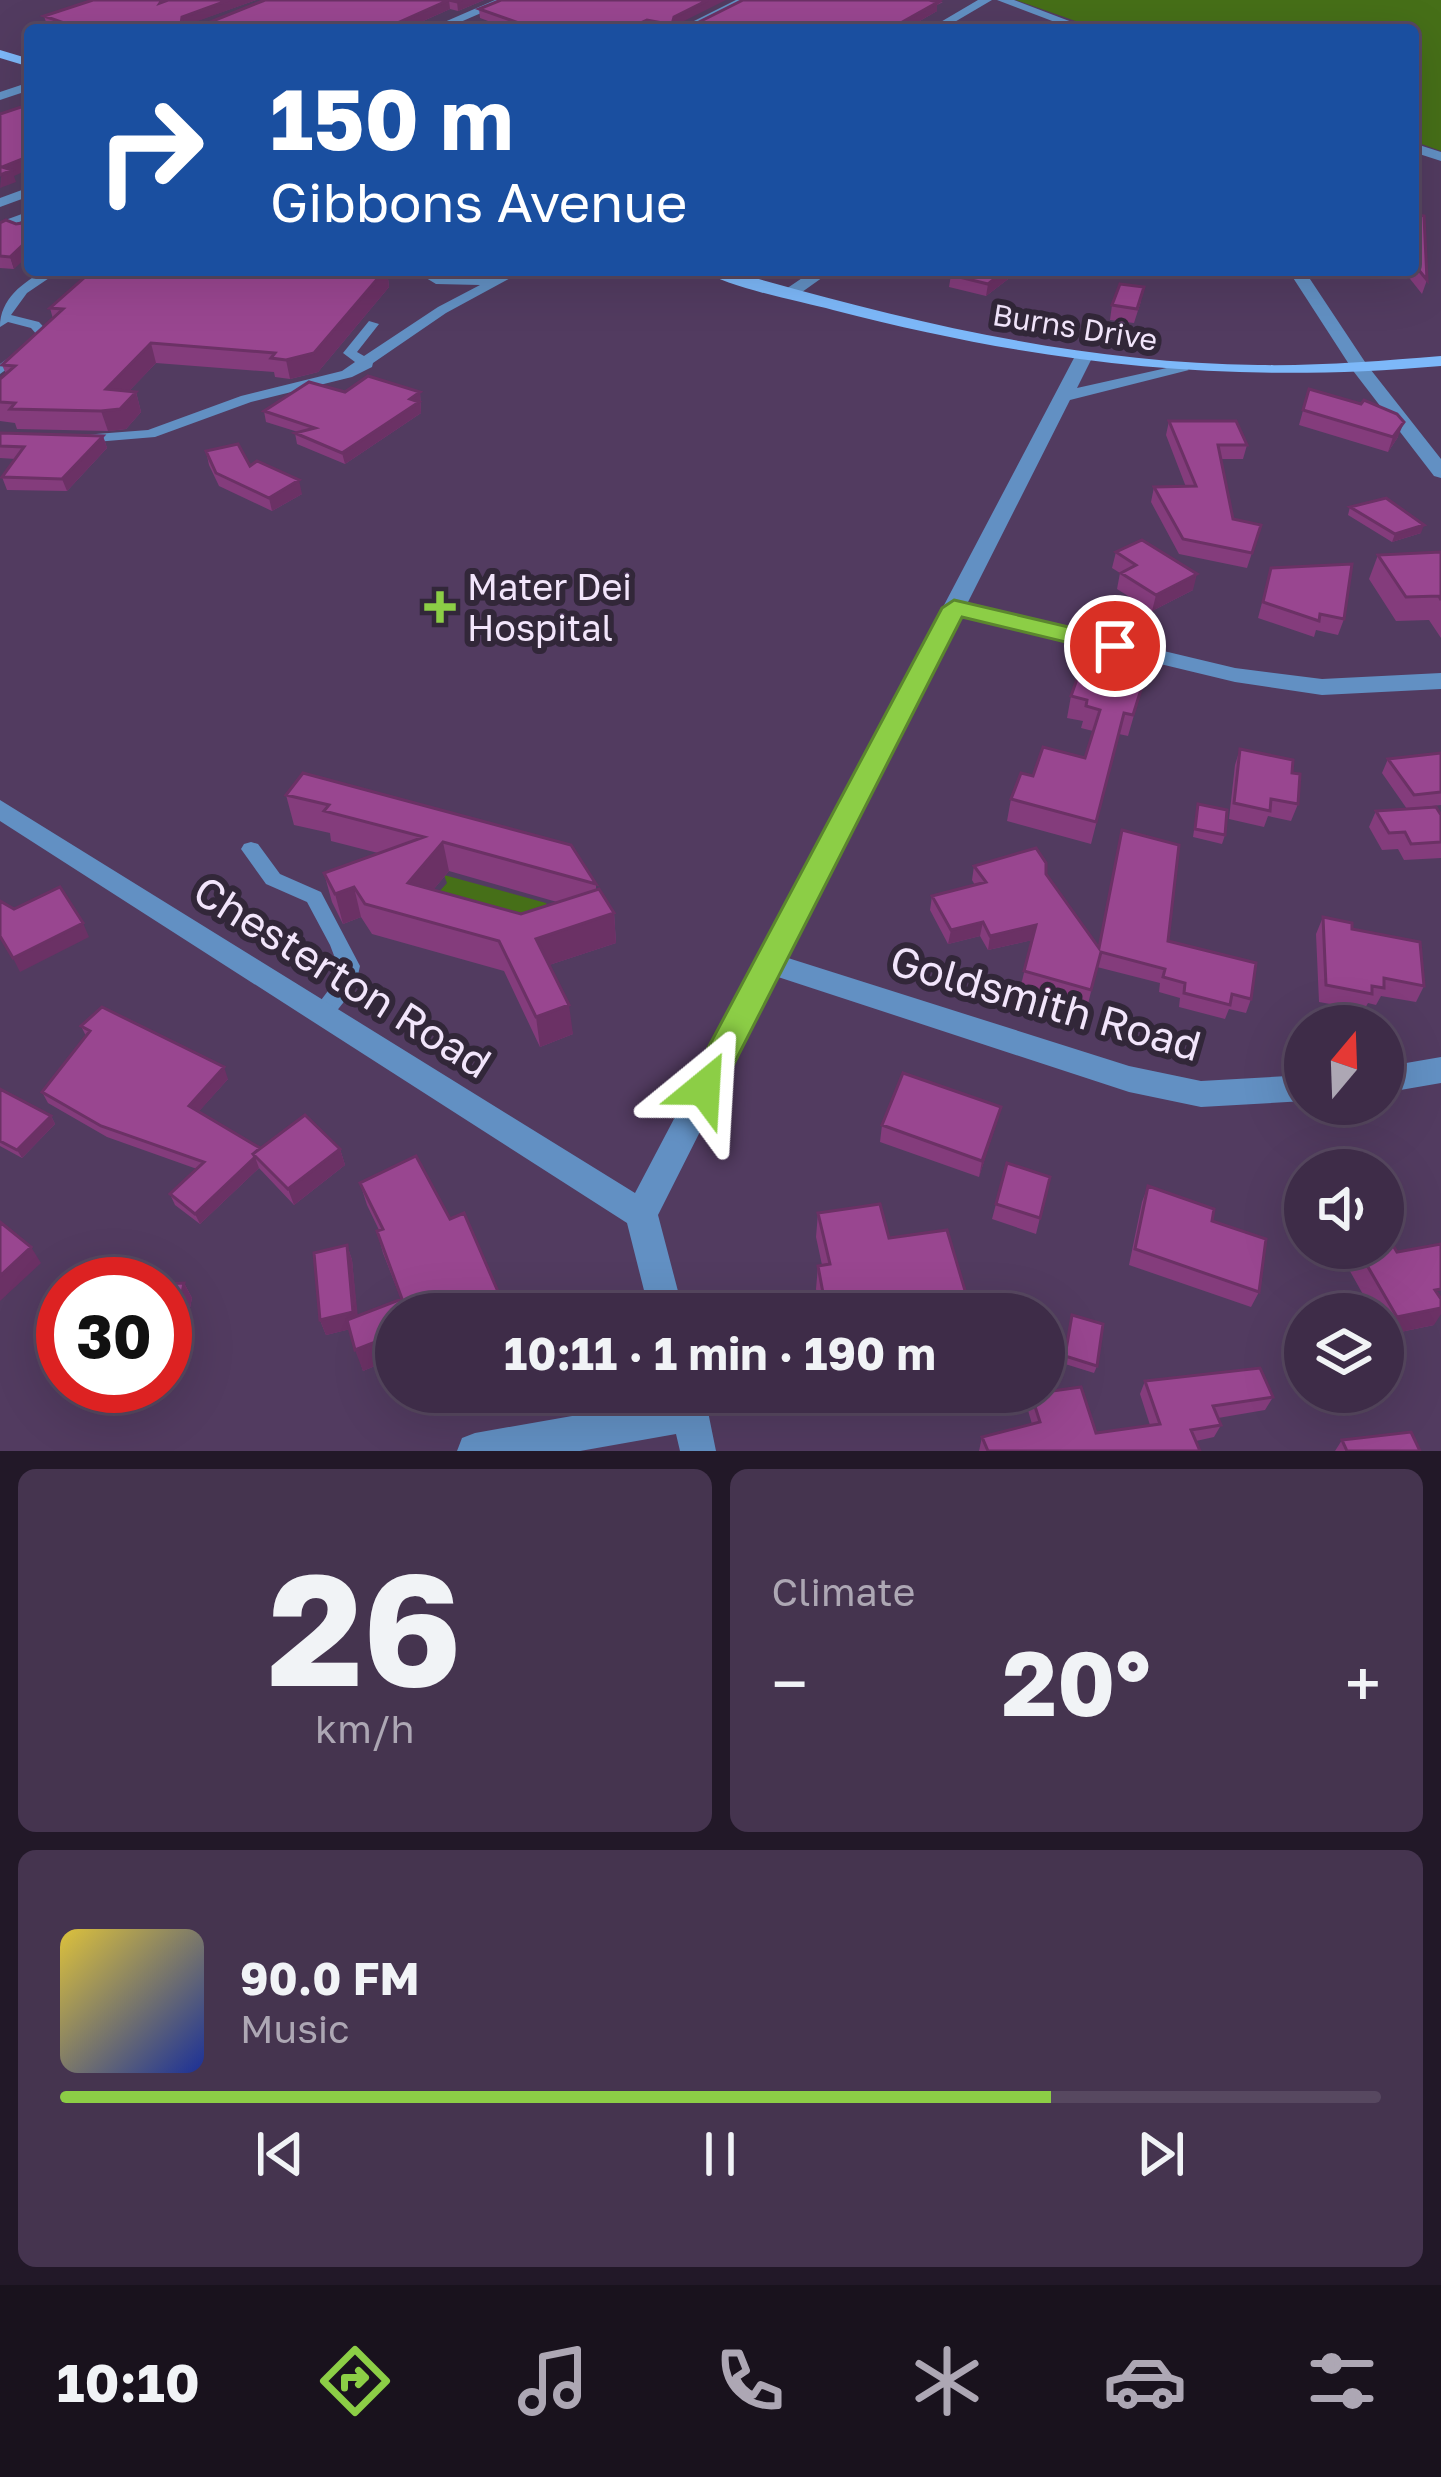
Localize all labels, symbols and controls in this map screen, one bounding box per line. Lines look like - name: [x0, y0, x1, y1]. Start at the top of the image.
- text: 150 m: [270, 68, 514, 168]
- icon: right: [72, 72, 228, 228]
- text: Gibbons Avenue: [270, 169, 687, 234]
- street label: Burns Drive: [990, 296, 1160, 358]
- place label: Mater Dei Hospital: [467, 565, 632, 649]
- marker: Mater Dei Hospital: [424, 591, 456, 623]
- pin: [1064, 595, 1166, 697]
- icon: arrive: [1082, 613, 1148, 679]
- street label: Chesterton Road: [185, 865, 501, 1087]
- street label: Goldsmith Road: [885, 934, 1207, 1070]
- north arrow: [1284, 1005, 1404, 1125]
- map controls: [1284, 1005, 1404, 1413]
- position arrow: [641, 1025, 767, 1151]
- button: sound: [1284, 1149, 1404, 1269]
- speed limit sign: 30: [36, 1257, 192, 1413]
- button: layers: [1284, 1293, 1404, 1413]
- text: 10:11 · 1 min · 190 m: [504, 1326, 936, 1380]
- text: 26: [268, 1533, 462, 1720]
- text: Climate: [772, 1568, 915, 1615]
- text: 20°: [1002, 1628, 1151, 1736]
- text: −: [772, 1643, 808, 1723]
- text: +: [1345, 1643, 1381, 1723]
- text: km/h: [315, 1705, 414, 1752]
- text: 90.0 FM: [240, 1951, 420, 2005]
- text: Music: [240, 2005, 350, 2052]
- icon: previous: [247, 2121, 313, 2187]
- icon: pause: [687, 2121, 753, 2187]
- icon: next: [1128, 2121, 1194, 2187]
- icon: directions: [313, 2339, 397, 2423]
- icon: music: [511, 2339, 595, 2423]
- icon: phone: [708, 2339, 792, 2423]
- icon: climate: [905, 2339, 989, 2423]
- icon: car: [1103, 2339, 1187, 2423]
- icon: filters: [1300, 2339, 1384, 2423]
- text: 10:10: [57, 2349, 200, 2414]

